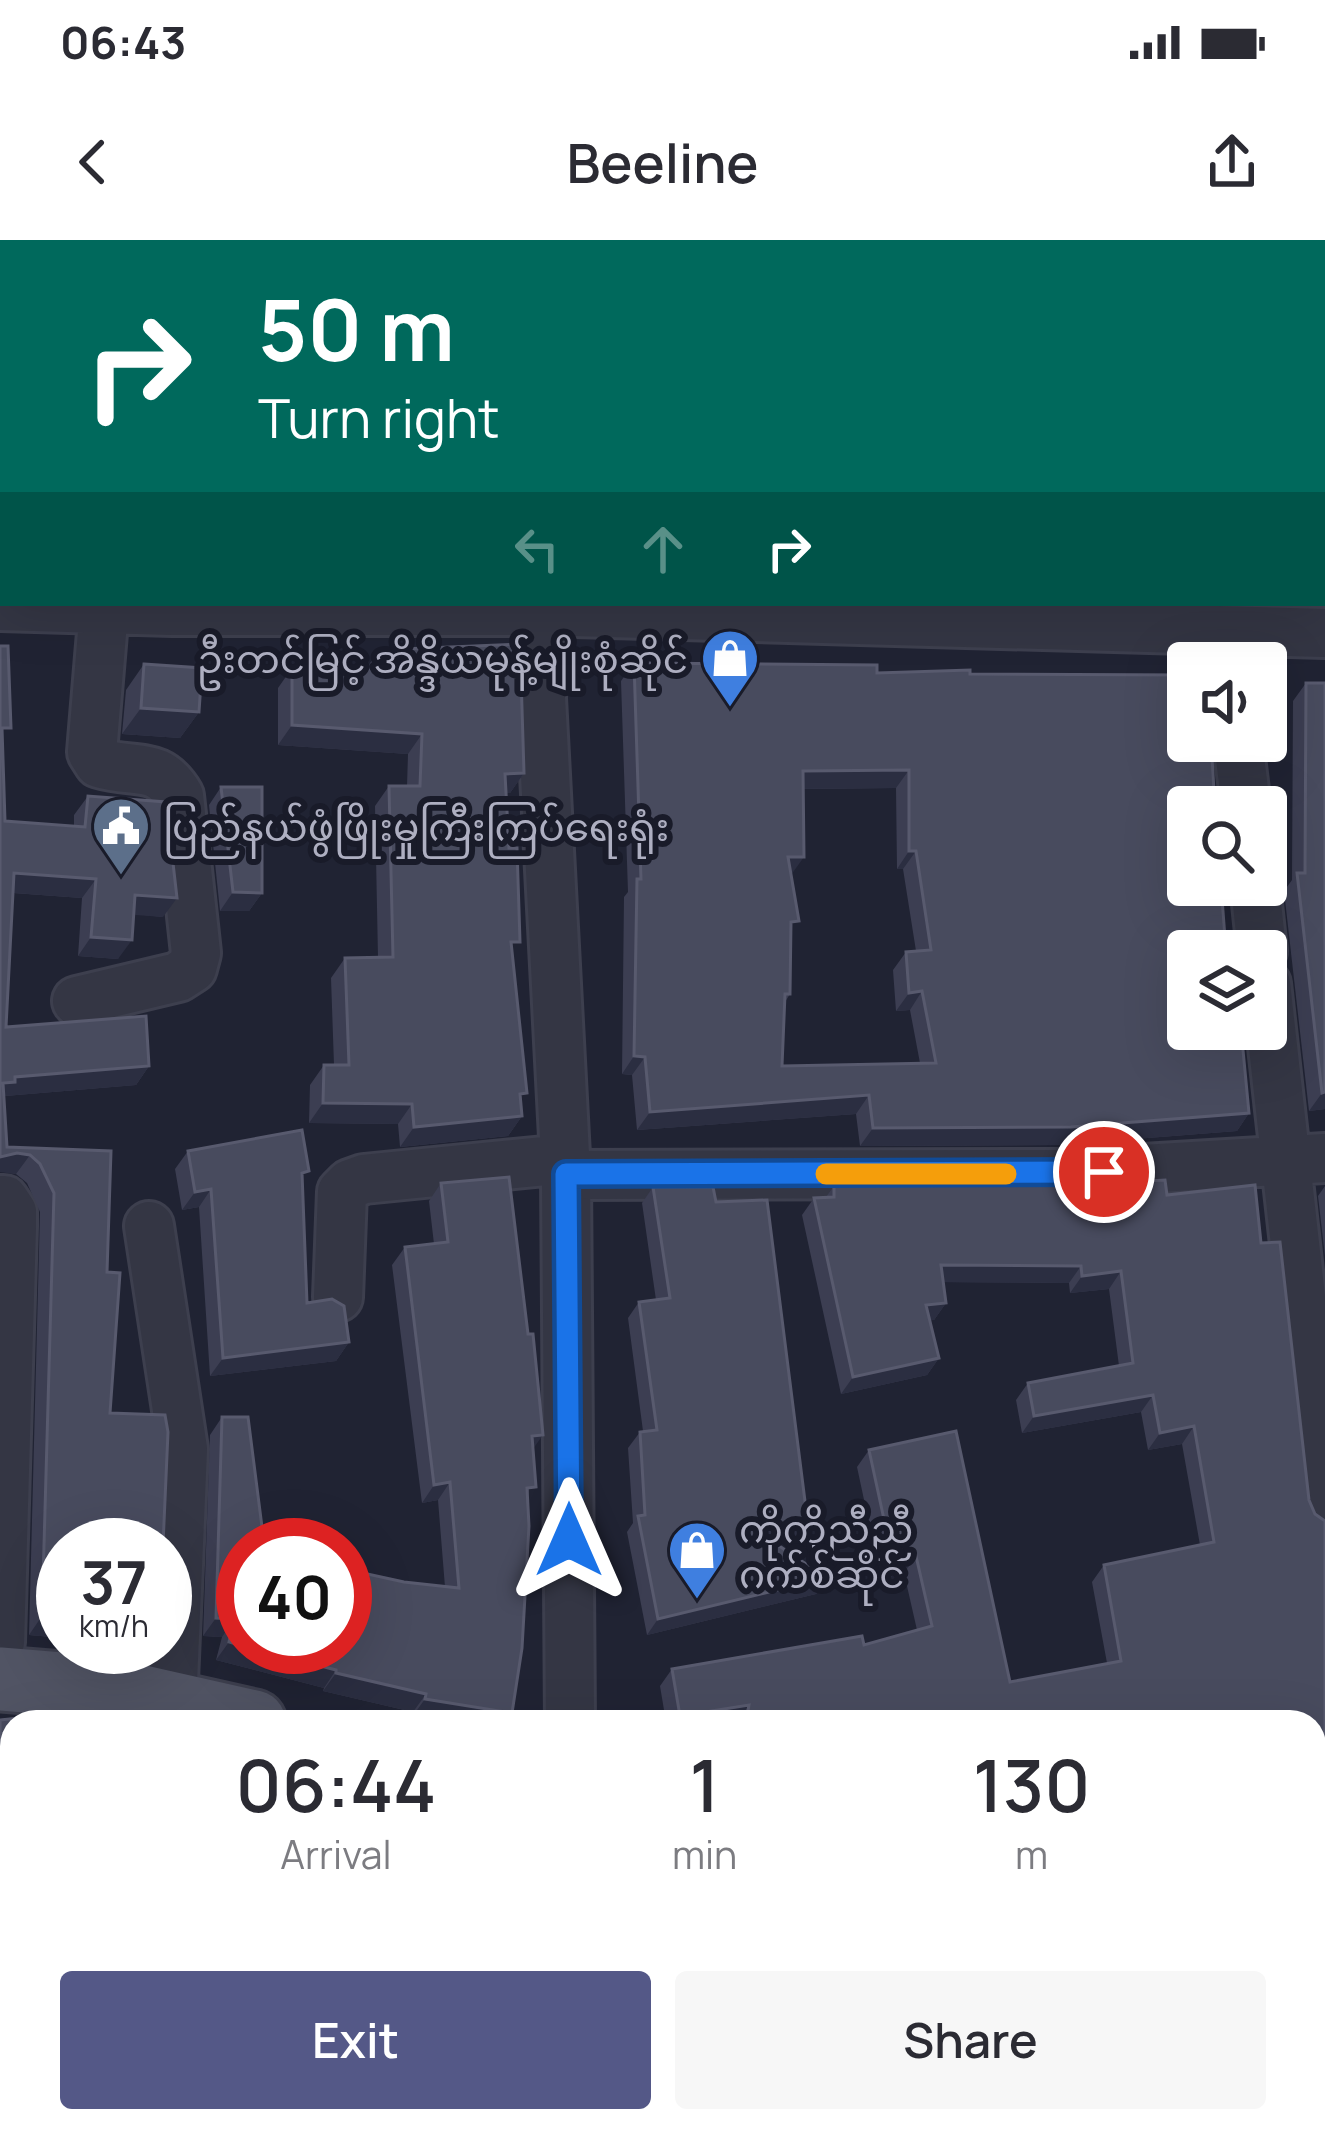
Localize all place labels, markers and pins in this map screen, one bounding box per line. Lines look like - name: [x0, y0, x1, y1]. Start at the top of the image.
- shop icon: ဦးတင်မြင့် အိန္ဒိယမုန့်မျိုးစုံဆိုင်: [699, 627, 761, 709]
- place label: ဦးတင်မြင့် အိန္ဒိယမုန့်မျိုးစုံဆိုင်: [197, 631, 688, 692]
- public building icon: ပြည်နယ်ဖွံဖြိုးမှုကြီးကြပ်ရေးရုံး: [90, 795, 152, 877]
- place label: ပြည်နယ်ဖွံဖြိုးမှုကြီးကြပ်ရေးရုံး: [163, 799, 669, 859]
- pin: [1053, 1121, 1155, 1223]
- place label: ကိုကိုညီညီ ဂက်စ်ဆိုင်: [739, 1501, 913, 1606]
- shop icon: ကိုကိုညီညီ ဂက်စ်ဆိုင်: [666, 1519, 728, 1601]

